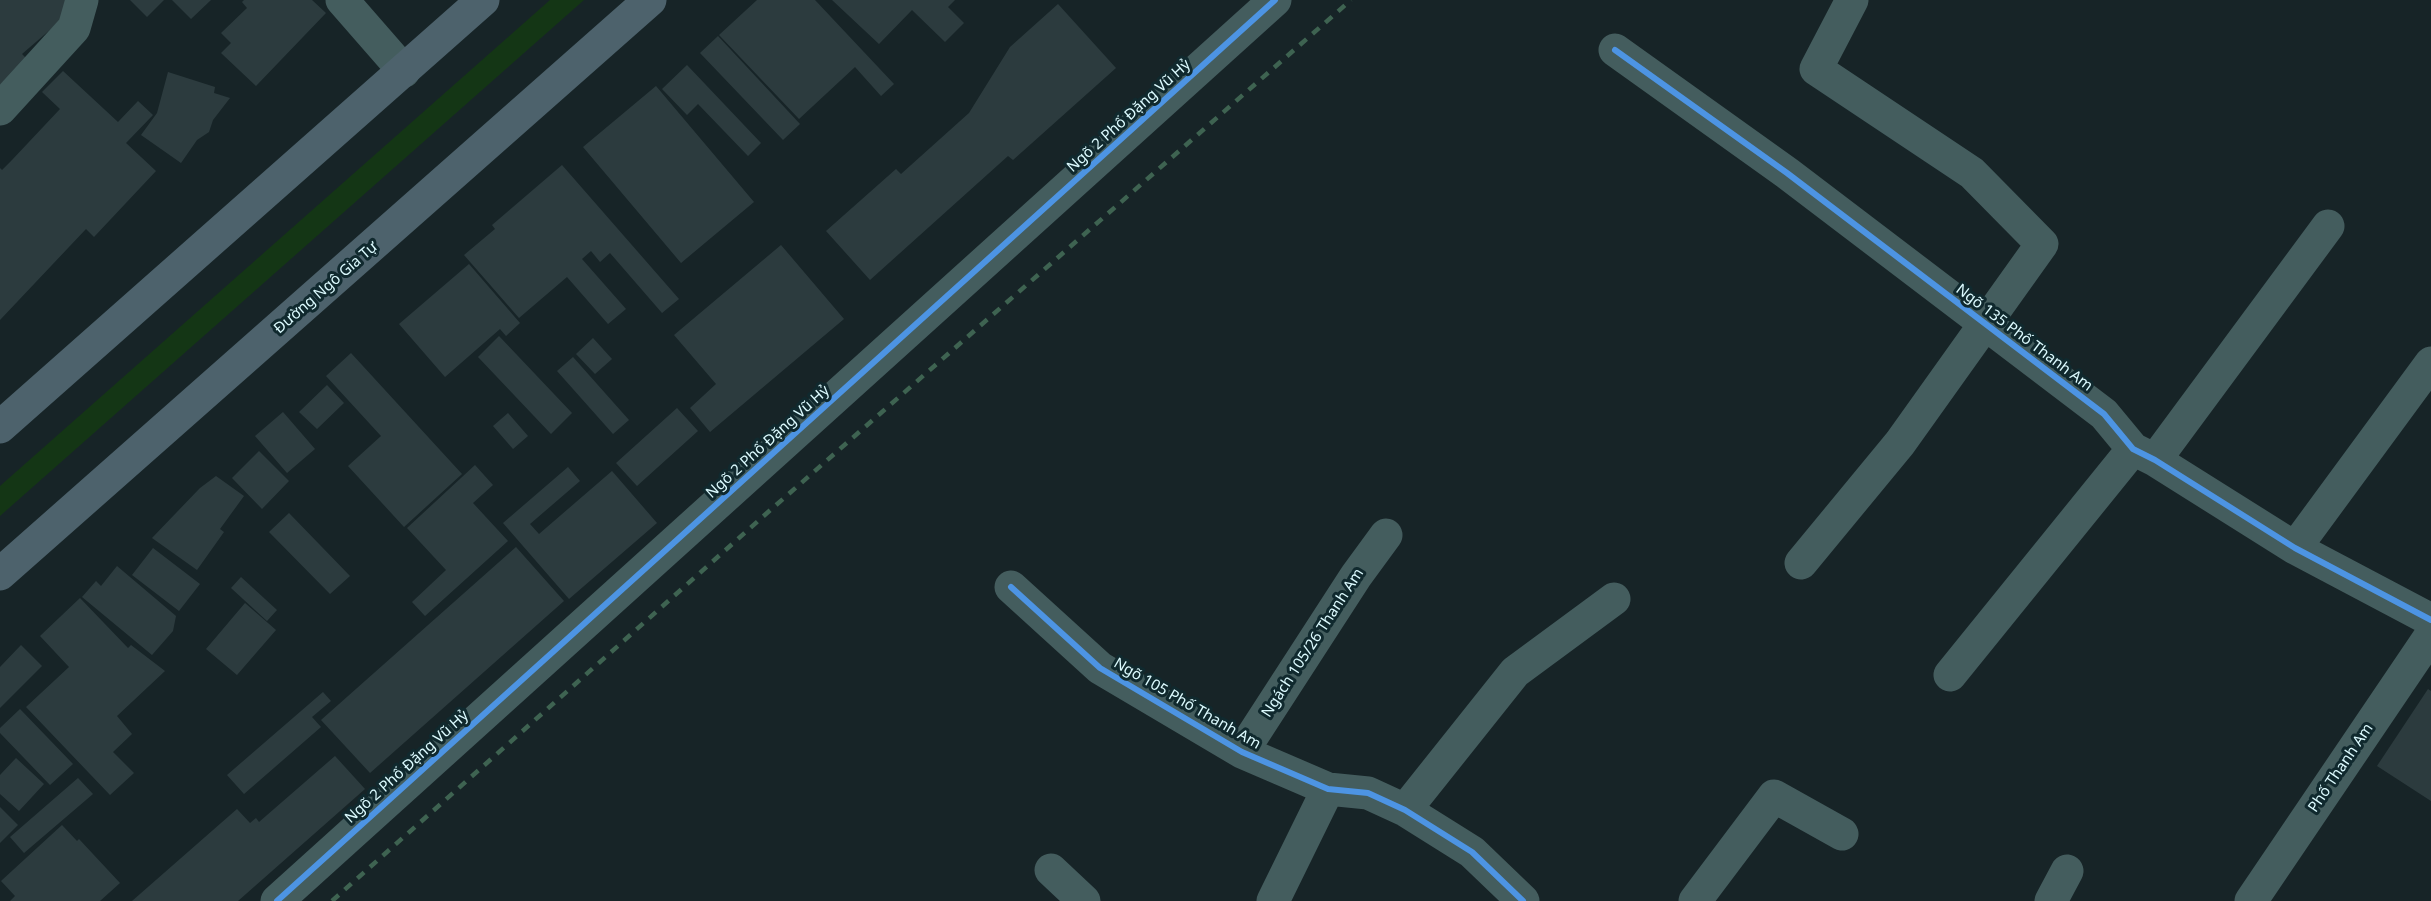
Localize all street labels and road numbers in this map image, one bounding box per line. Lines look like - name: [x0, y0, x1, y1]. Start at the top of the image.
- street label: Ngõ 2 Phố Đặng Vũ Hỷ: [1064, 56, 1194, 176]
- street label: Đường Ngô Gia Tự: [271, 238, 381, 338]
- street label: Ngõ 135 Phố Thanh Am: [1952, 281, 2096, 395]
- street label: Ngõ 2 Phố Đặng Vũ Hỷ: [703, 382, 833, 502]
- street label: Ngách 105/26 Thanh Am: [1258, 565, 1368, 721]
- street label: Ngõ 105 Phố Thanh Am: [1110, 655, 1264, 753]
- street label: Ngõ 2 Phố Đặng Vũ Hỷ: [342, 707, 472, 827]
- street label: Phố Thanh Am: [2305, 720, 2377, 816]

